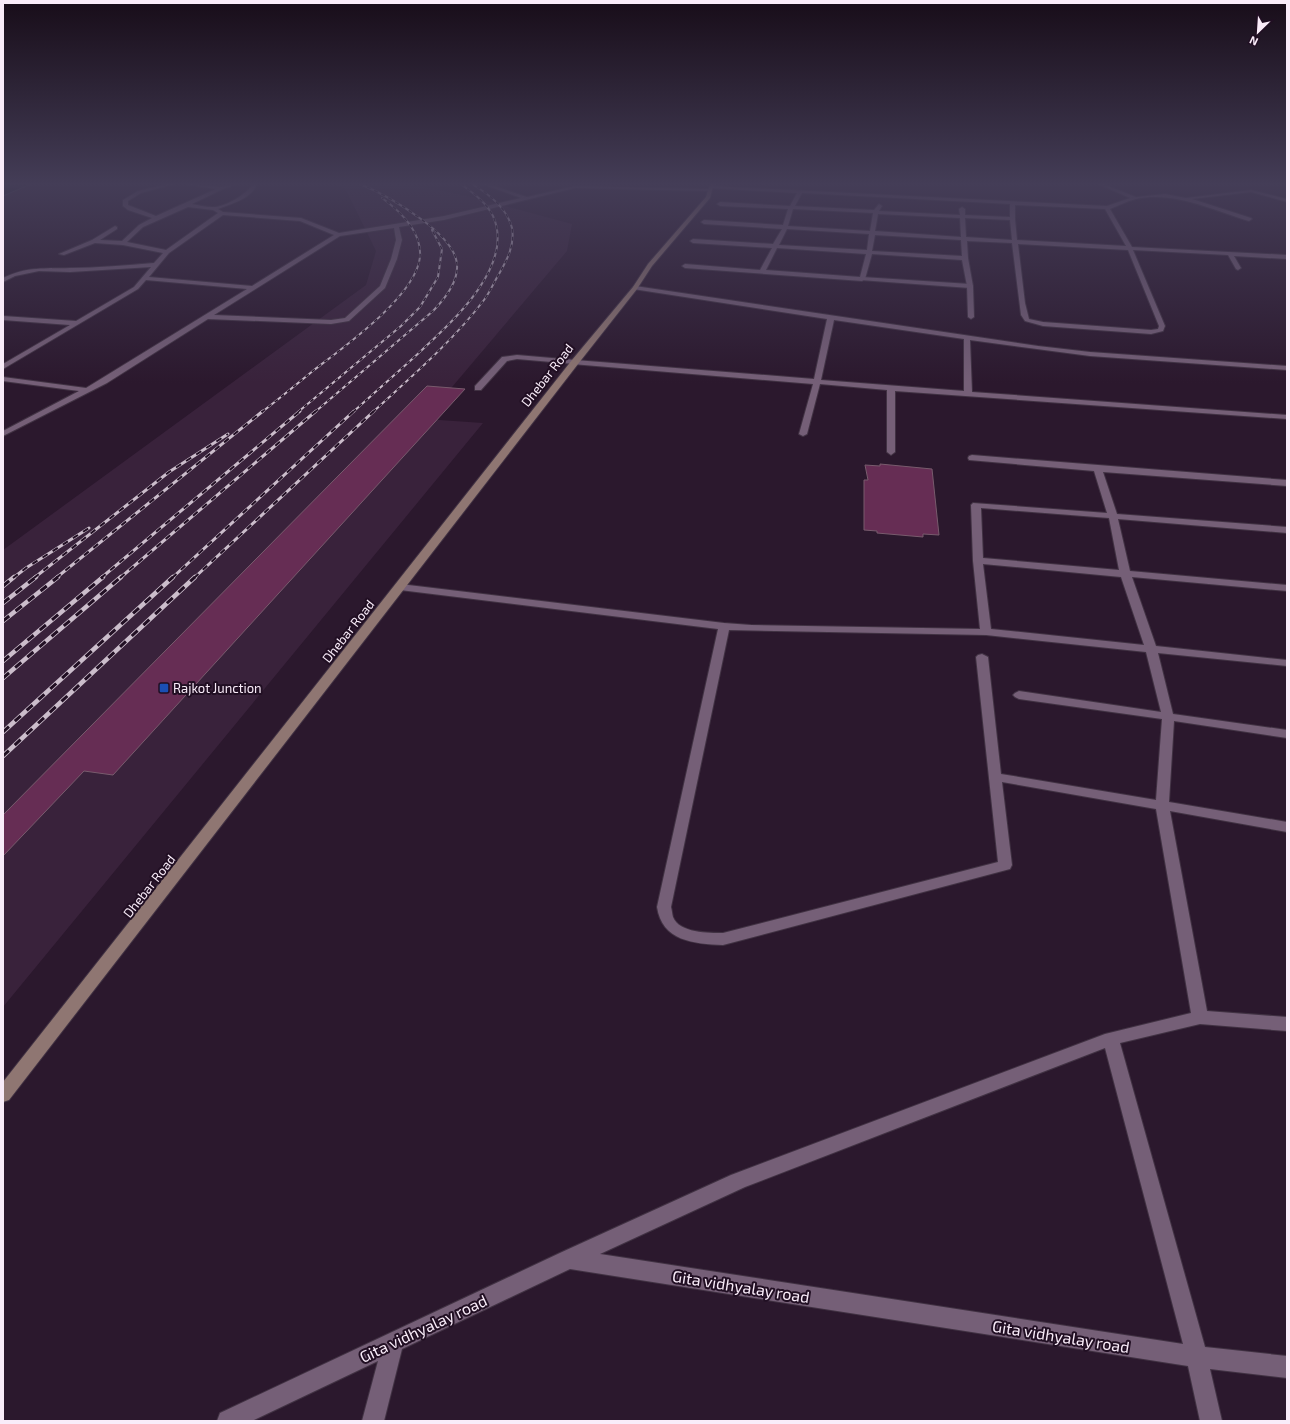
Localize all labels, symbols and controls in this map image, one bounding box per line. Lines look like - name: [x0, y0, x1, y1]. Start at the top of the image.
- north arrow: [1238, 12, 1278, 52]
- text: N: [1247, 34, 1260, 49]
- street label: Dhebar Road: [517, 340, 577, 410]
- street label: Dhebar Road: [318, 596, 378, 666]
- place label: Rajkot Junction: [173, 680, 262, 696]
- marker: Rajkot Junction: [158, 682, 170, 694]
- street label: Dhebar Road: [119, 851, 179, 921]
- street label: Gita vidhyalay road: [671, 1266, 811, 1306]
- street label: Gita vidhyalay road: [356, 1290, 490, 1366]
- street label: Gita vidhyalay road: [991, 1316, 1131, 1356]

